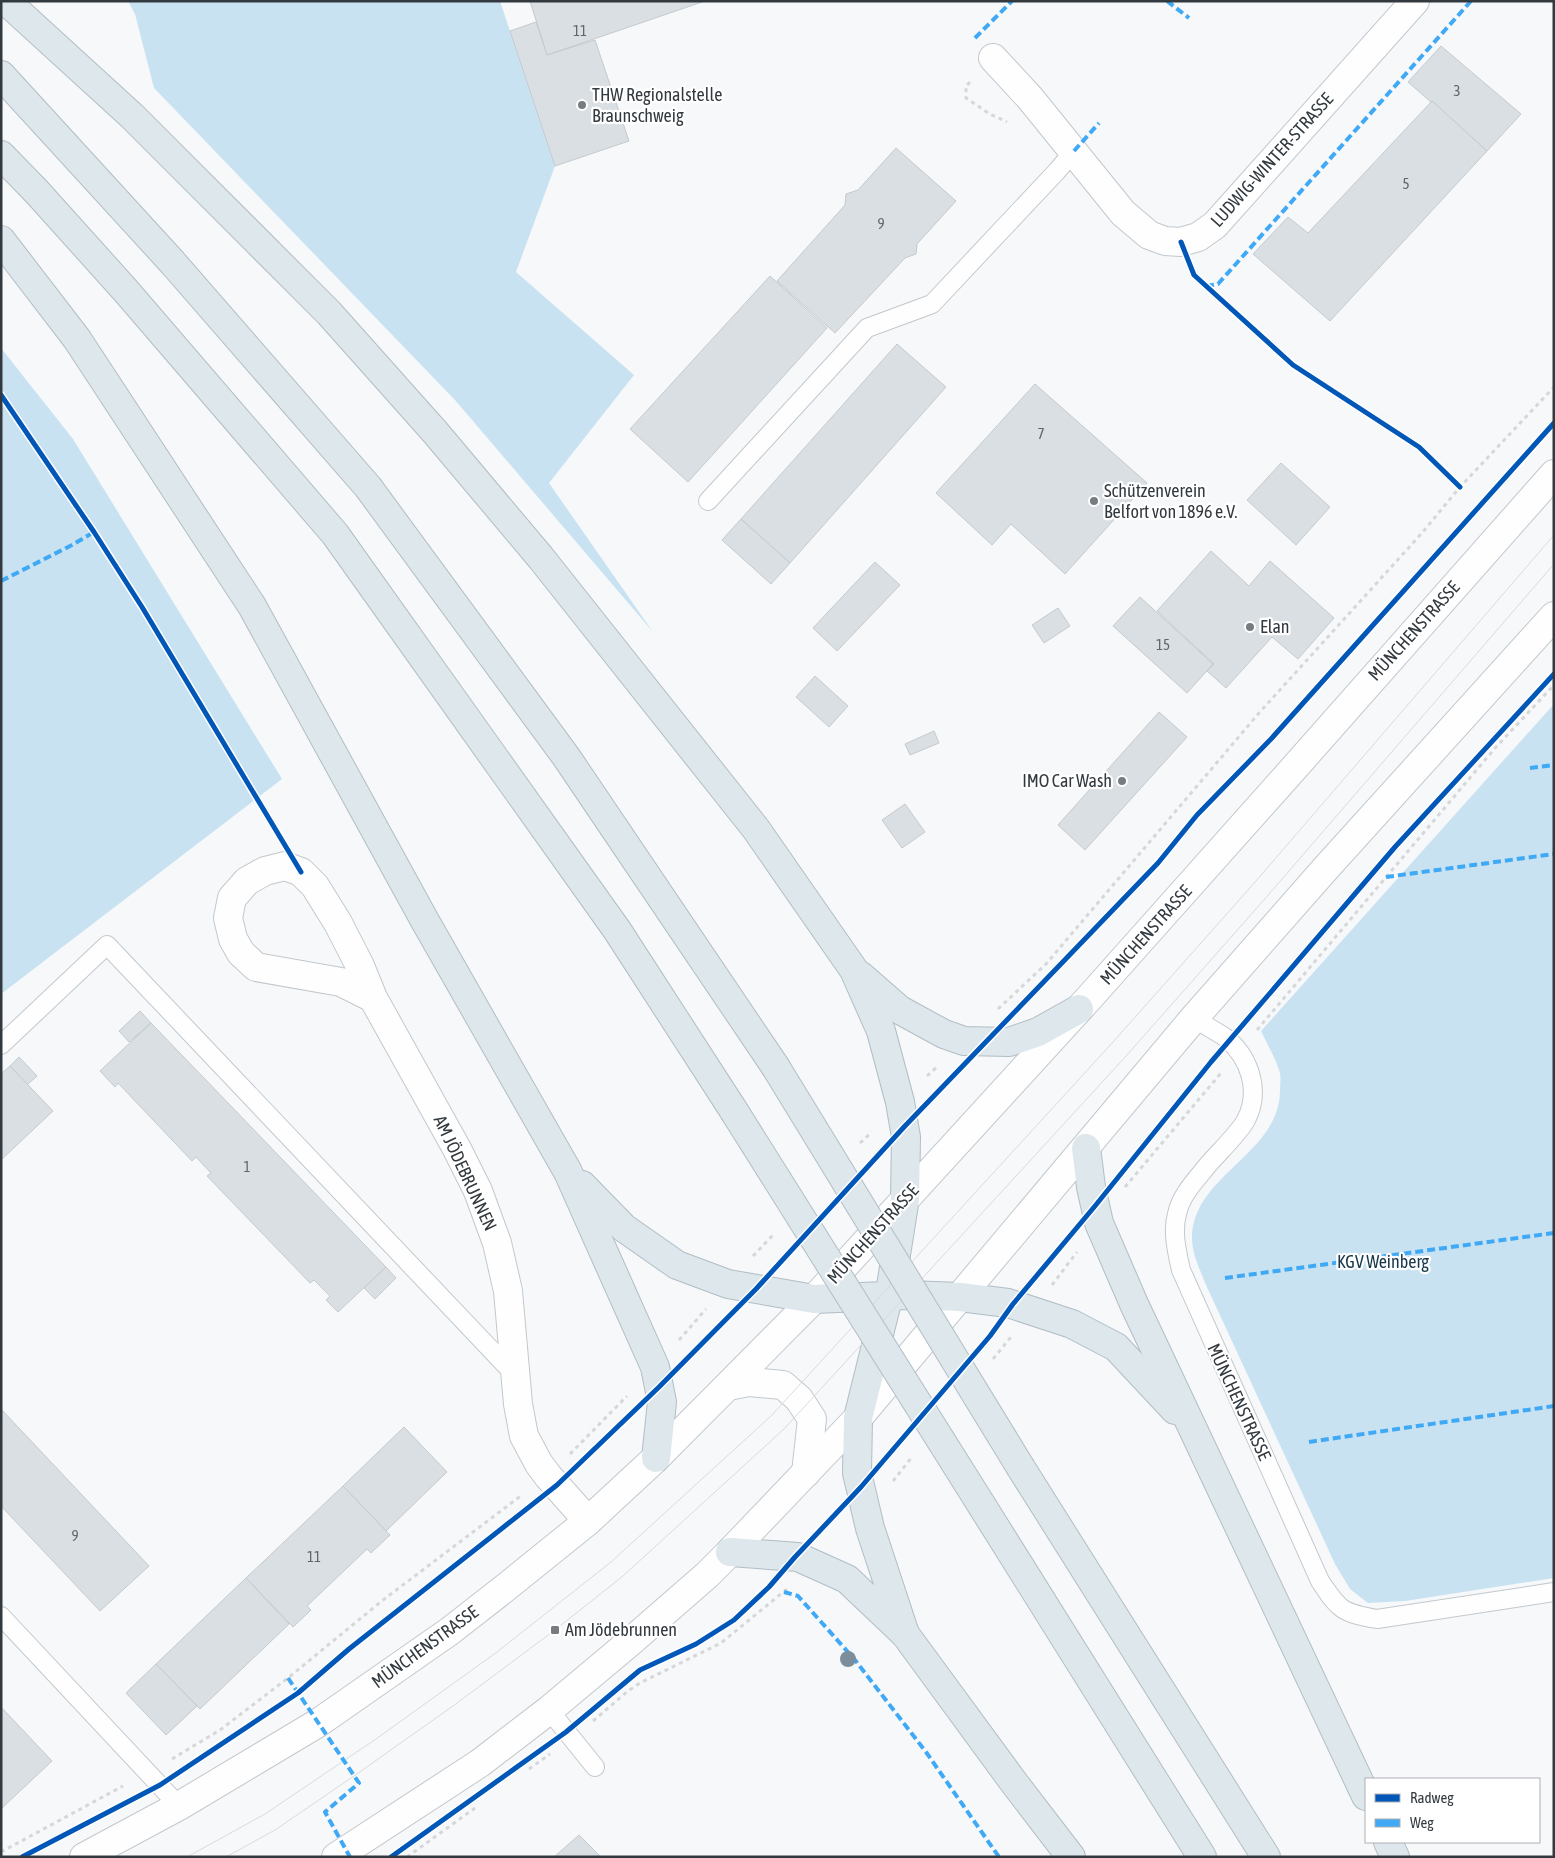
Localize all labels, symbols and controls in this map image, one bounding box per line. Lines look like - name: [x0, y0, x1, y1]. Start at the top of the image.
- house number: 11: [573, 22, 587, 39]
- house number: 3: [1453, 82, 1461, 99]
- place label: THW Regionalstelle Braunschweig: [592, 84, 722, 126]
- street label: LUDWIG-WINTER-STRASSE: [1206, 88, 1337, 231]
- marker: THW Regionalstelle Braunschweig: [576, 99, 588, 111]
- house number: 5: [1402, 175, 1410, 192]
- house number: 9: [877, 215, 885, 232]
- house number: 7: [1037, 425, 1045, 442]
- place label: Schützenverein Belfort von 1896 e.V.: [1104, 480, 1238, 522]
- marker: Schützenverein Belfort von 1896 e.V.: [1088, 495, 1100, 507]
- street label: MÜNCHENSTRASSE: [1364, 576, 1464, 685]
- place label: Elan: [1260, 616, 1290, 637]
- marker: Elan: [1244, 621, 1256, 633]
- house number: 15: [1156, 636, 1170, 653]
- place label: IMO Car Wash: [1022, 770, 1112, 791]
- marker: IMO Car Wash: [1116, 775, 1128, 787]
- street label: MÜNCHENSTRASSE: [1096, 880, 1196, 989]
- street label: AM JÖDEBRUNNEN: [430, 1112, 501, 1234]
- house number: 1: [243, 1158, 251, 1175]
- street label: MÜNCHENSTRASSE: [823, 1179, 923, 1288]
- park label: KGV Weinberg: [1337, 1251, 1429, 1272]
- street label: MÜNCHENSTRASSE: [1203, 1340, 1276, 1464]
- house number: 9: [71, 1527, 79, 1544]
- house number: 11: [307, 1548, 321, 1565]
- street label: MÜNCHENSTRASSE: [367, 1601, 482, 1692]
- place label: Am Jödebrunnen: [565, 1619, 677, 1640]
- marker: Am Jödebrunnen: [549, 1624, 561, 1636]
- legend: [1365, 1778, 1540, 1843]
- text: Radweg: [1410, 1789, 1454, 1806]
- text: Weg: [1410, 1814, 1434, 1831]

